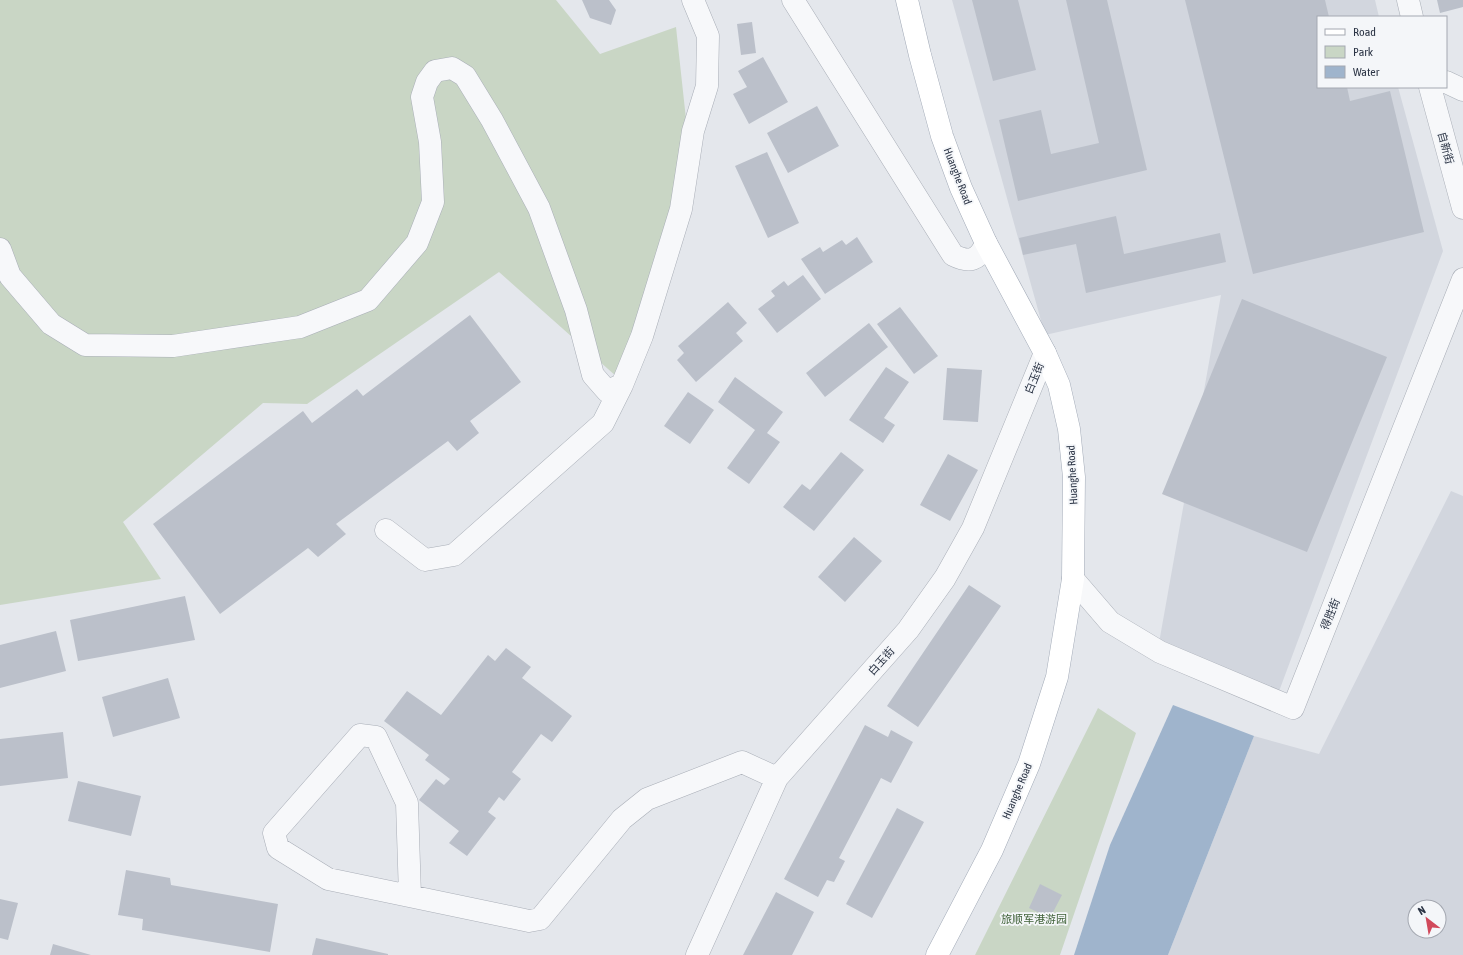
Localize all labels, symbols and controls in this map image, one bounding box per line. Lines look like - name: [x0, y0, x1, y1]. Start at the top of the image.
- legend: [1317, 16, 1447, 88]
- text: Road: [1353, 25, 1376, 39]
- text: Park: [1353, 45, 1374, 59]
- text: Water: [1353, 65, 1380, 79]
- street label: 自新街: [1436, 131, 1456, 165]
- street label: Huanghe Road: [942, 146, 974, 206]
- street label: 白玉街: [1022, 360, 1046, 396]
- street label: Huanghe Road: [1064, 445, 1080, 505]
- street label: 得胜街: [1318, 596, 1342, 632]
- street label: 白玉街: [866, 645, 896, 677]
- street label: Huanghe Road: [1000, 761, 1034, 821]
- north arrow: [1407, 899, 1447, 939]
- text: N: [1416, 904, 1428, 917]
- park label: 旅顺军港游园: [1001, 913, 1067, 925]

